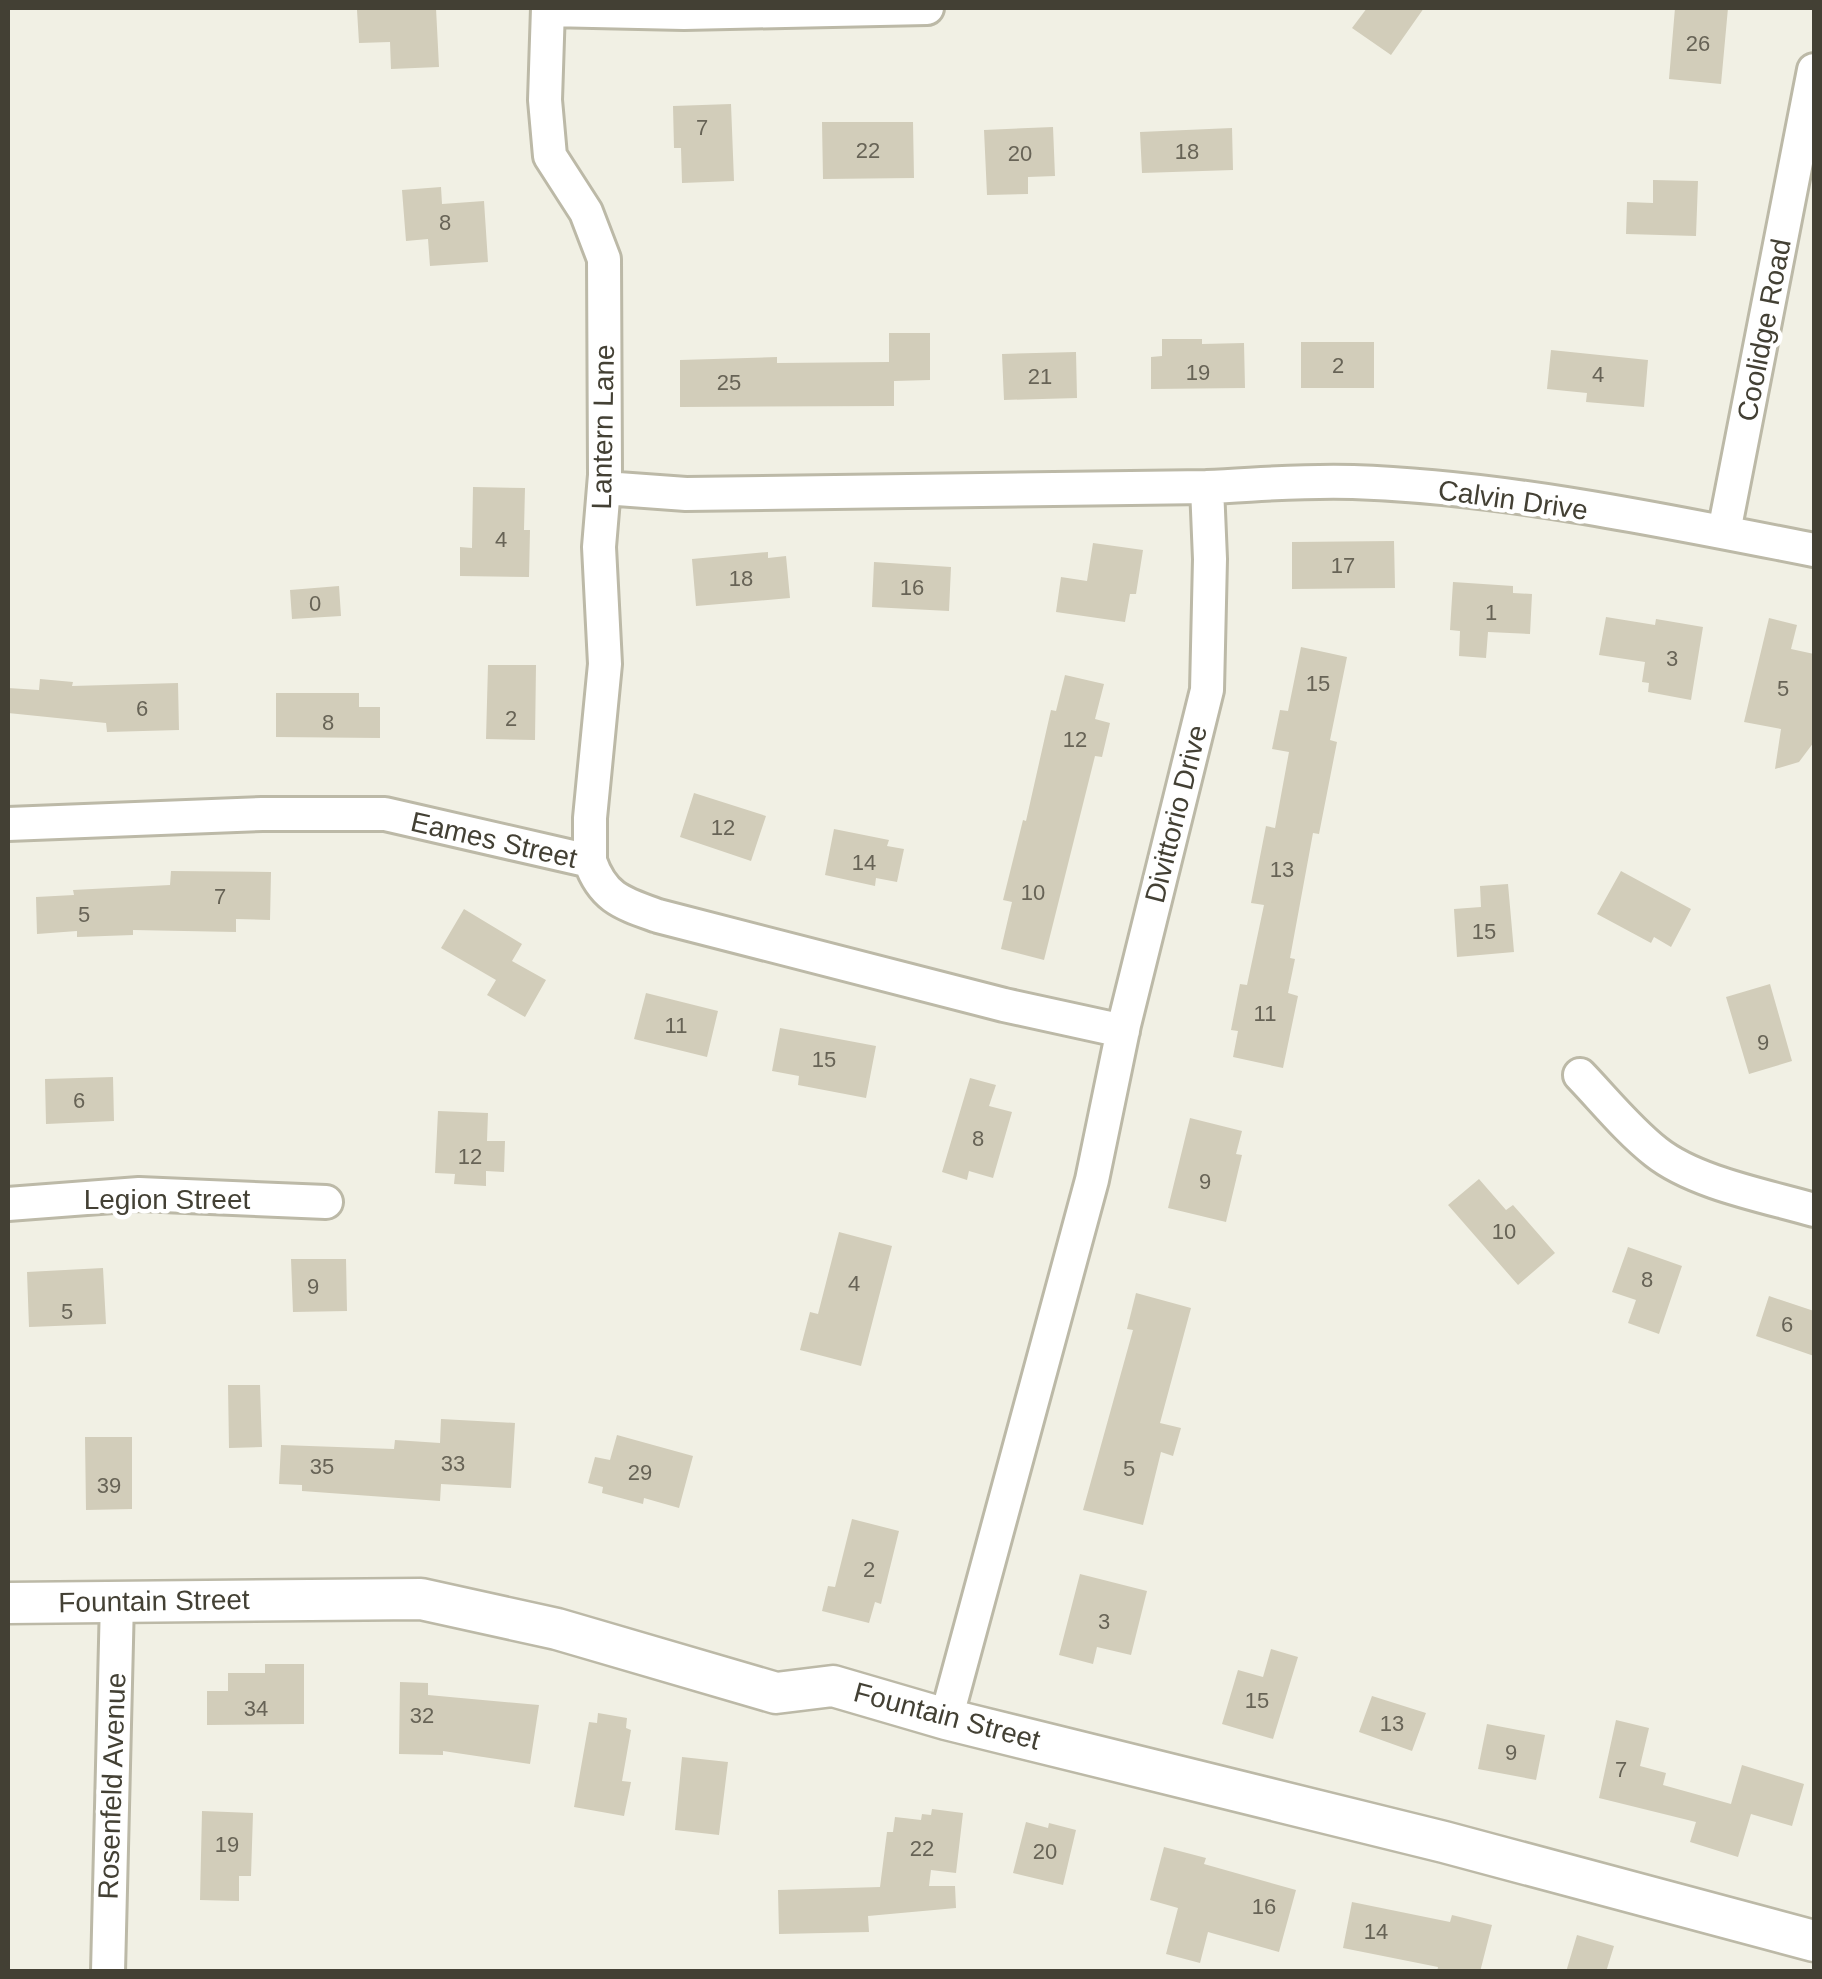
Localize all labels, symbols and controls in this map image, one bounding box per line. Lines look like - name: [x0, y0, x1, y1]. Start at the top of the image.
- house number: 26: [1686, 31, 1710, 56]
- house number: 7: [696, 115, 708, 140]
- house number: 22: [856, 138, 880, 163]
- house number: 18: [1175, 139, 1199, 164]
- house number: 20: [1008, 141, 1032, 166]
- house number: 8: [439, 210, 451, 235]
- street label: Coolidge Road: [1731, 236, 1797, 424]
- street label: Lantern Lane: [586, 344, 620, 510]
- house number: 2: [1332, 353, 1344, 378]
- house number: 19: [1186, 360, 1210, 385]
- house number: 4: [1592, 362, 1604, 387]
- house number: 21: [1028, 364, 1052, 389]
- house number: 25: [717, 370, 741, 395]
- street label: Calvin Drive: [1436, 474, 1590, 526]
- house number: 4: [495, 527, 507, 552]
- house number: 17: [1331, 553, 1355, 578]
- house number: 18: [729, 566, 753, 591]
- house number: 16: [900, 575, 924, 600]
- house number: 0: [309, 591, 321, 616]
- house number: 1: [1485, 600, 1497, 625]
- house number: 3: [1666, 646, 1678, 671]
- house number: 15: [1306, 671, 1330, 696]
- house number: 5: [1777, 676, 1789, 701]
- house number: 6: [136, 696, 148, 721]
- house number: 2: [505, 706, 517, 731]
- house number: 8: [322, 710, 334, 735]
- street label: Divittorio Drive: [1139, 722, 1213, 906]
- house number: 12: [1063, 727, 1087, 752]
- street label: Eames Street: [408, 806, 580, 874]
- house number: 12: [711, 815, 735, 840]
- house number: 14: [852, 850, 876, 875]
- house number: 13: [1270, 857, 1294, 882]
- house number: 10: [1021, 880, 1045, 905]
- house number: 7: [214, 884, 226, 909]
- house number: 5: [78, 902, 90, 927]
- house number: 15: [1472, 919, 1496, 944]
- house number: 11: [1254, 1001, 1276, 1026]
- house number: 11: [665, 1013, 687, 1038]
- house number: 9: [1757, 1030, 1769, 1055]
- house number: 15: [812, 1047, 836, 1072]
- house number: 6: [73, 1088, 85, 1113]
- house number: 8: [972, 1126, 984, 1151]
- house number: 12: [458, 1144, 482, 1169]
- house number: 9: [1199, 1169, 1211, 1194]
- street label: Legion Street: [84, 1184, 250, 1215]
- house number: 10: [1492, 1219, 1516, 1244]
- house number: 8: [1641, 1267, 1653, 1292]
- house number: 4: [848, 1271, 860, 1296]
- house number: 9: [307, 1274, 319, 1299]
- house number: 5: [61, 1299, 73, 1324]
- house number: 6: [1781, 1312, 1793, 1337]
- house number: 33: [441, 1451, 465, 1476]
- house number: 35: [310, 1454, 334, 1479]
- house number: 5: [1123, 1456, 1135, 1481]
- house number: 29: [628, 1460, 652, 1485]
- house number: 39: [97, 1473, 121, 1498]
- house number: 2: [863, 1557, 875, 1582]
- street label: Fountain Street: [58, 1584, 250, 1618]
- house number: 3: [1098, 1609, 1110, 1634]
- street label: Rosenfeld Avenue: [93, 1672, 131, 1900]
- street label: Fountain Street: [851, 1676, 1044, 1756]
- house number: 15: [1245, 1688, 1269, 1713]
- house number: 34: [244, 1696, 268, 1721]
- house number: 32: [410, 1703, 434, 1728]
- house number: 13: [1380, 1711, 1404, 1736]
- house number: 9: [1505, 1740, 1517, 1765]
- house number: 7: [1615, 1757, 1627, 1782]
- house number: 19: [215, 1832, 239, 1857]
- house number: 22: [910, 1836, 934, 1861]
- house number: 20: [1033, 1839, 1057, 1864]
- house number: 16: [1252, 1894, 1276, 1919]
- house number: 14: [1364, 1919, 1388, 1944]

